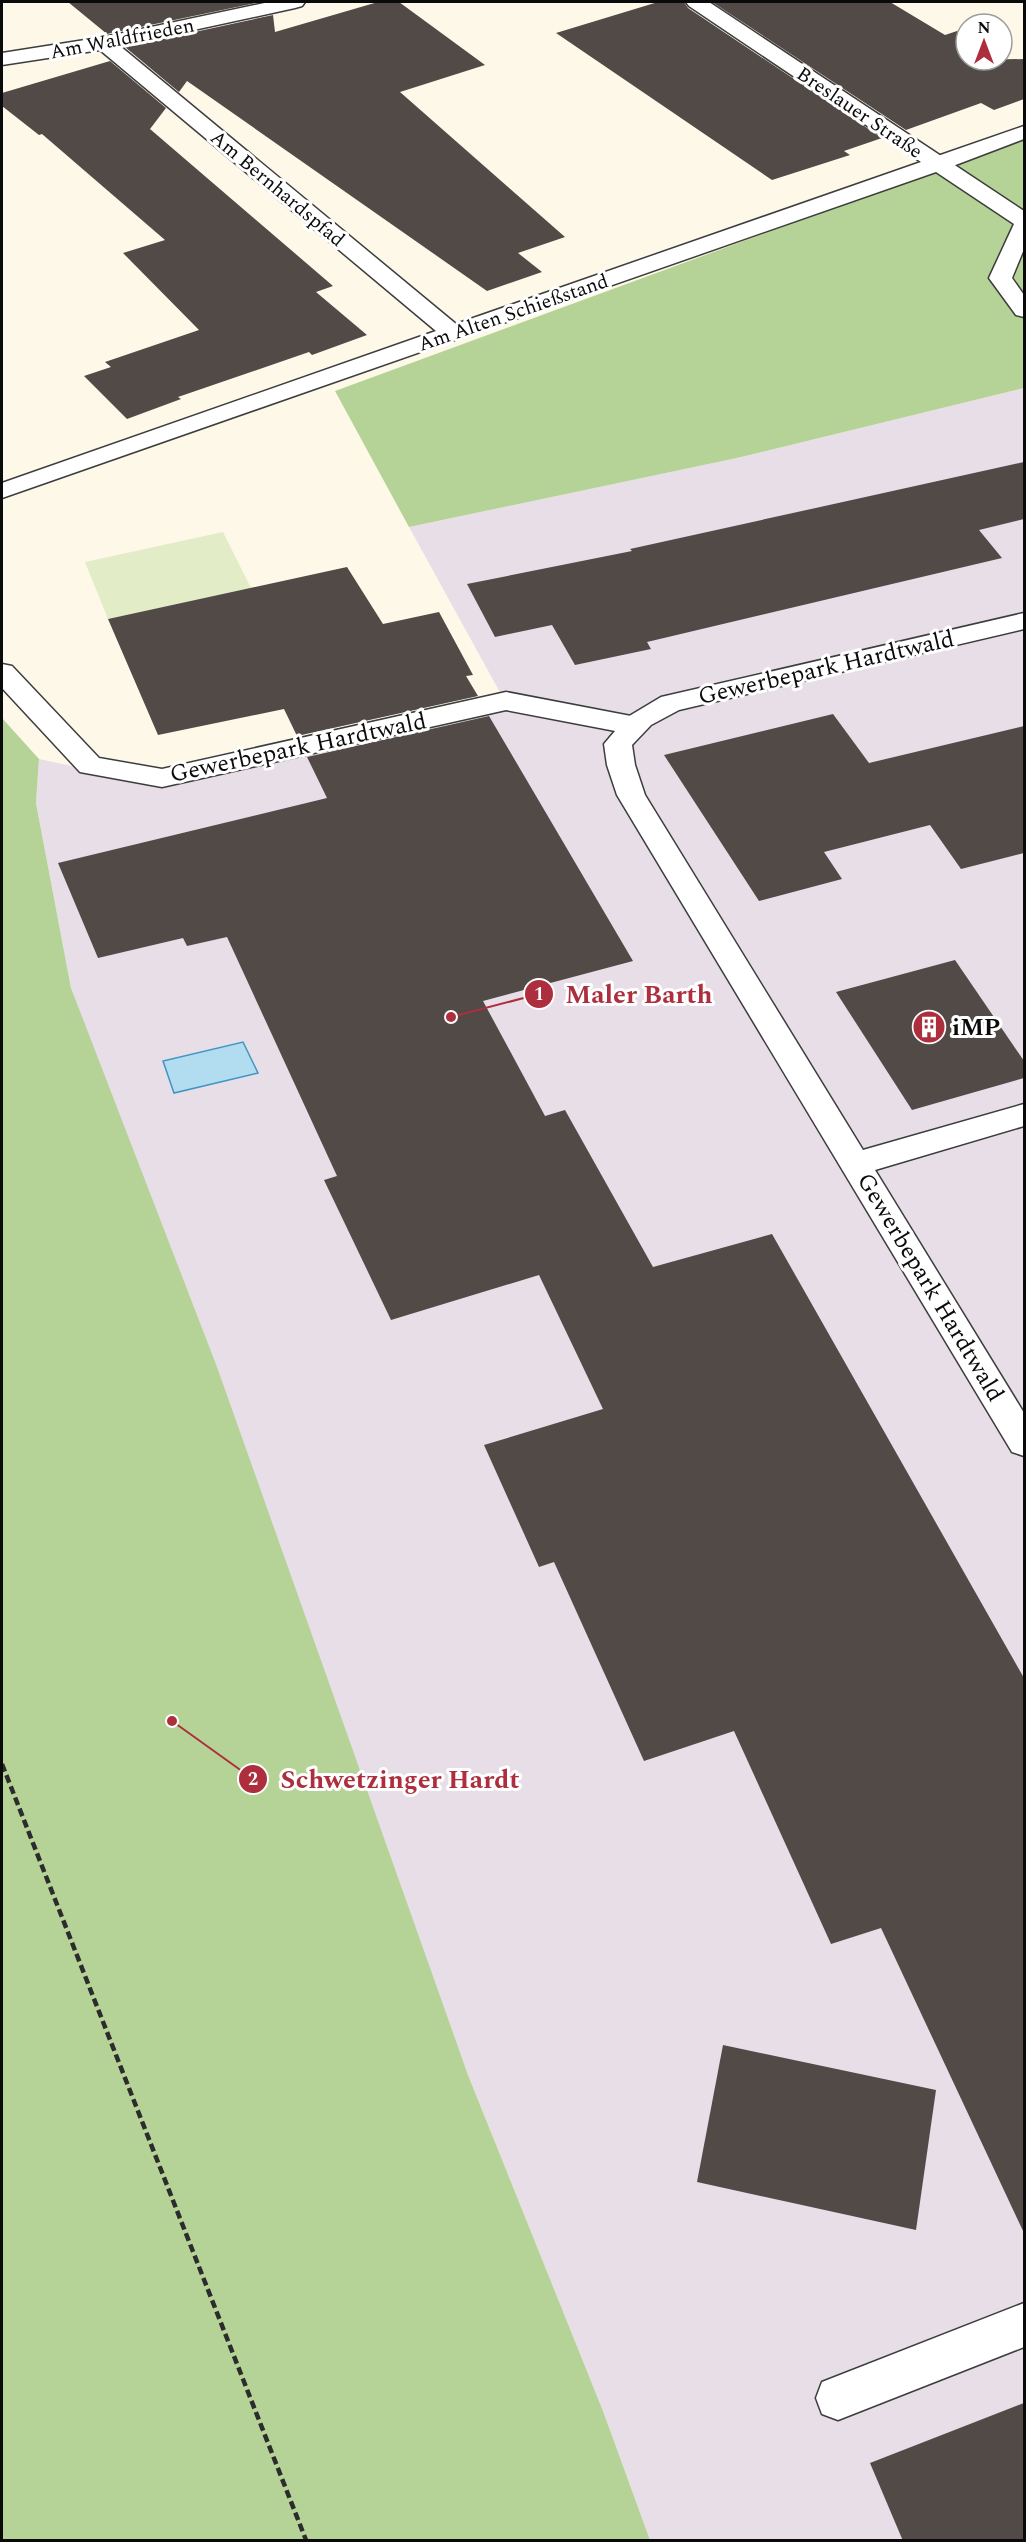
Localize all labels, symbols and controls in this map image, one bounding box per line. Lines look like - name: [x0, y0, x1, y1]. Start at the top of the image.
- street label: Am Waldfrieden: [47, 10, 197, 68]
- north arrow: [954, 12, 1014, 72]
- text: N: [977, 16, 991, 40]
- street label: Breslauer Straße: [790, 59, 929, 166]
- street label: Am Bernhardspfad: [203, 123, 351, 254]
- street label: Am Alten Schießstand: [414, 266, 613, 360]
- street label: Gewerbepark Hardtwald: [695, 621, 958, 715]
- street label: Gewerbepark Hardtwald: [167, 703, 430, 793]
- callout: Maler Barth: [524, 972, 725, 1016]
- text: Maler Barth: [565, 975, 713, 1015]
- text: 1: [534, 981, 544, 1008]
- building icon: iMP: [911, 1009, 947, 1045]
- place label: iMP: [952, 1010, 1000, 1046]
- street label: Gewerbepark Hardtwald: [847, 1166, 1013, 1409]
- callout: Schwetzinger Hardt: [238, 1757, 531, 1801]
- text: Schwetzinger Hardt: [281, 1760, 520, 1800]
- text: 2: [248, 1766, 258, 1793]

